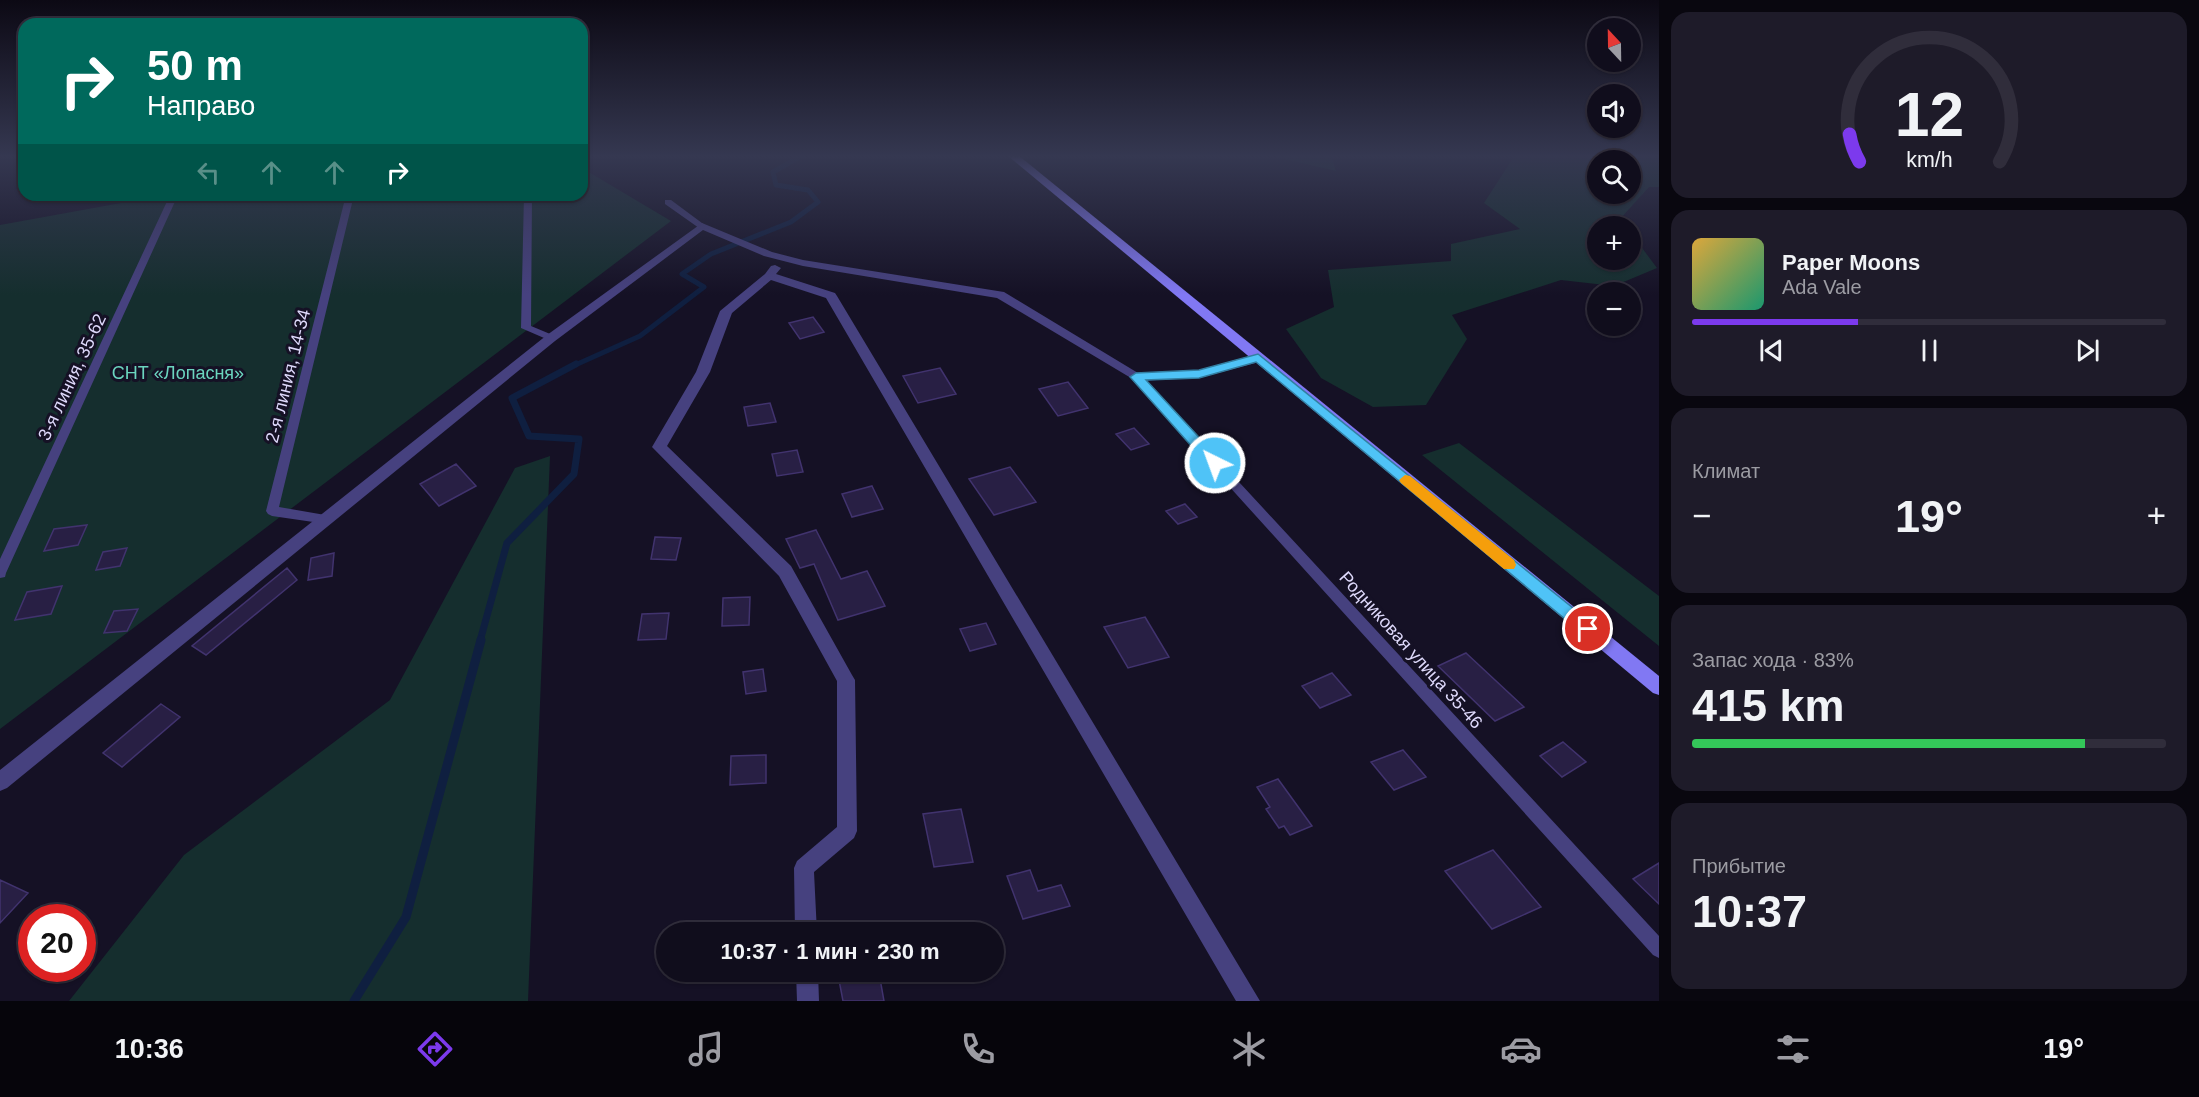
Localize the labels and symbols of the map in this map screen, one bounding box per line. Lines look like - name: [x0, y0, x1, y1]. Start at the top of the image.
- north arrow: [1587, 18, 1641, 72]
- street label: 2-я линия, 14-34: [262, 307, 314, 445]
- street label: 3-я линия, 35-62: [34, 311, 110, 443]
- park label: СНТ «Лопасня»: [112, 363, 244, 383]
- position arrow: [1183, 431, 1247, 495]
- street label: Родниковая улица 35-46: [1335, 567, 1487, 733]
- pin: [1562, 603, 1613, 654]
- speed limit sign: 20: [18, 904, 96, 982]

